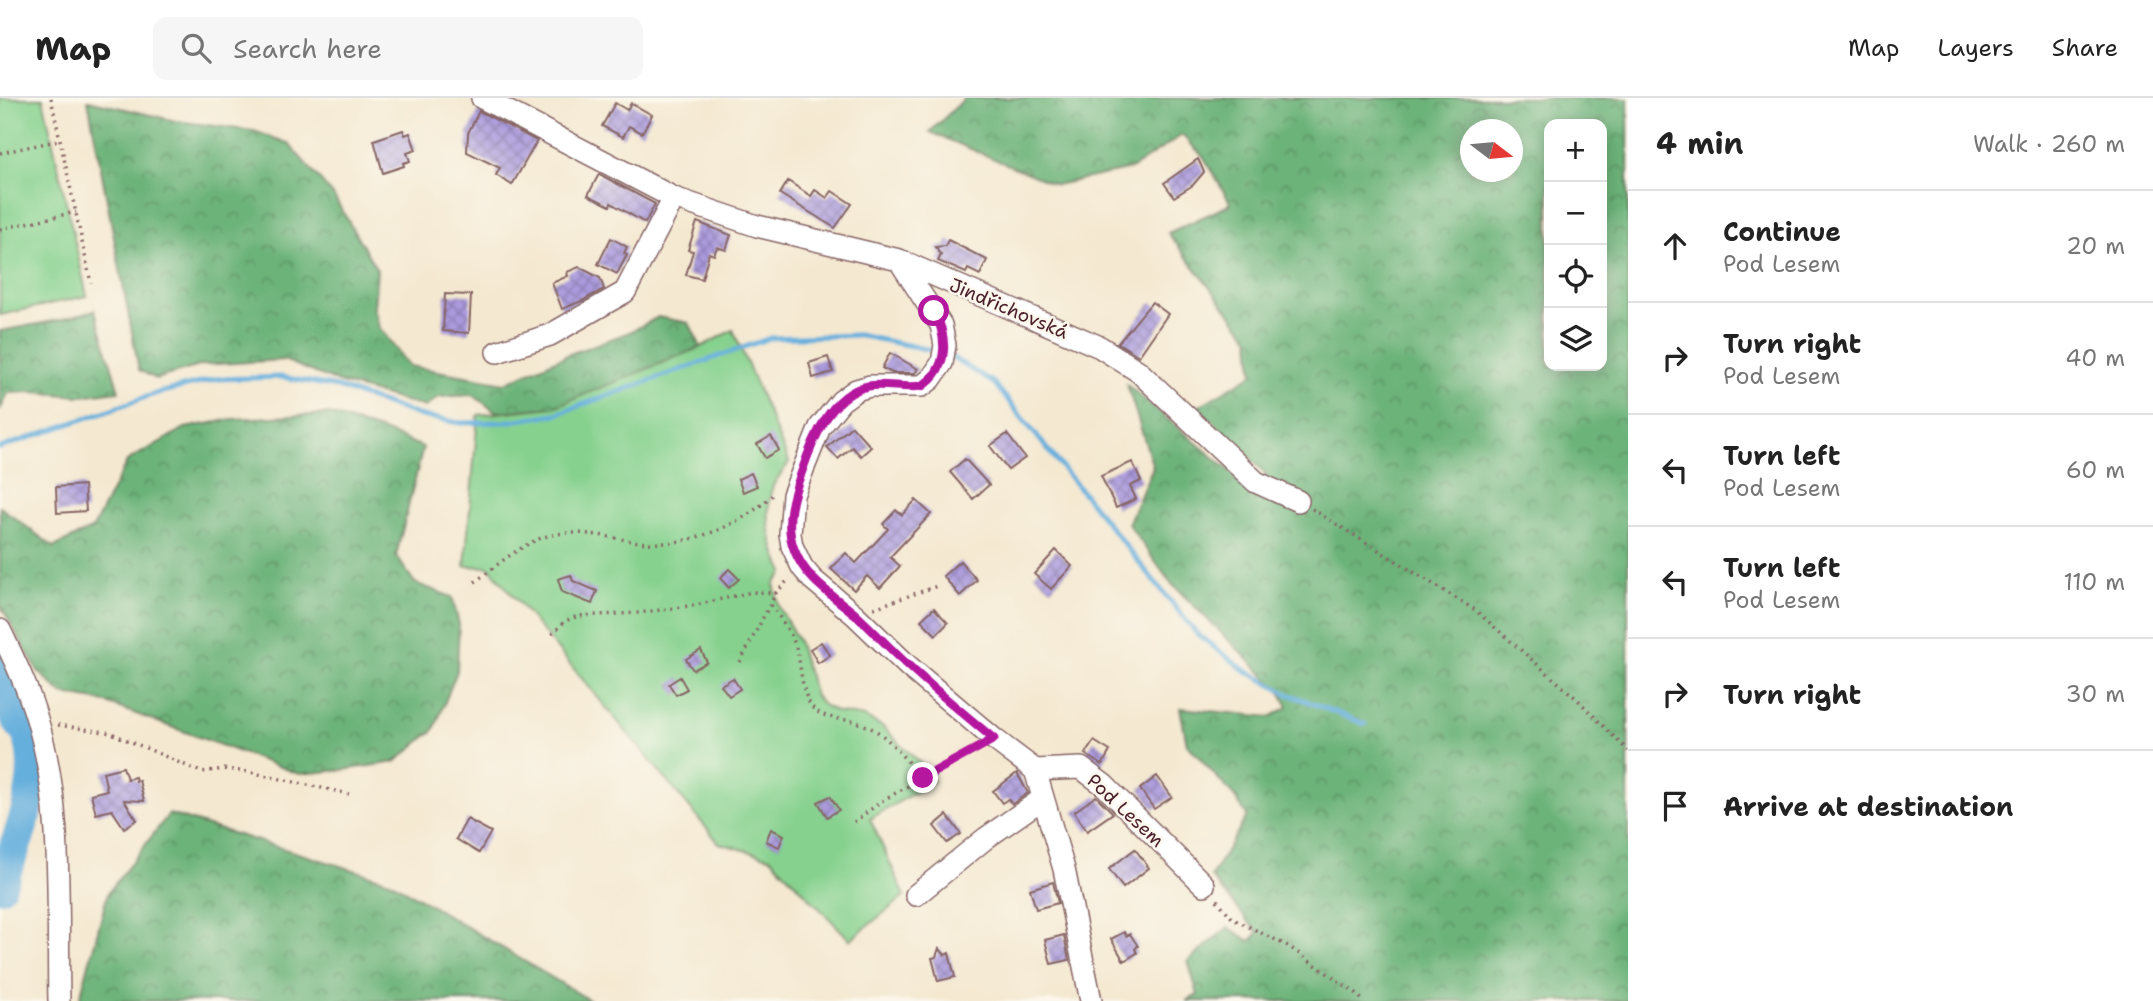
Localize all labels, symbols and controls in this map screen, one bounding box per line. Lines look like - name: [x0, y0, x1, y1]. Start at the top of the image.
- search box: [153, 17, 643, 80]
- text: Map: [35, 26, 111, 71]
- icon: search: [177, 29, 215, 67]
- text: Search here: [233, 31, 382, 66]
- text: Map: [1848, 32, 1899, 64]
- text: Layers: [1937, 32, 2014, 64]
- text: Share: [2052, 32, 2118, 64]
- north arrow: [1460, 119, 1523, 182]
- map controls: [1544, 119, 1607, 371]
- button: +: [1544, 119, 1607, 182]
- text: 4 min: [1656, 123, 1743, 164]
- text: Walk · 260 m: [1973, 129, 2125, 159]
- button: −: [1544, 182, 1607, 245]
- text: Continue: [1723, 214, 1841, 249]
- icon: ahead: [1656, 227, 1694, 265]
- text: 20 m: [2066, 231, 2125, 261]
- button: locate: [1544, 245, 1607, 308]
- text: Pod Lesem: [1723, 249, 1840, 279]
- street label: Jindřichovská: [946, 272, 1072, 345]
- route start: [918, 295, 949, 326]
- button: layers: [1544, 308, 1607, 371]
- text: Turn right: [1723, 326, 1861, 361]
- icon: right: [1656, 339, 1694, 377]
- text: 40 m: [2065, 343, 2125, 373]
- text: Pod Lesem: [1723, 361, 1840, 391]
- text: Turn left: [1723, 438, 1840, 473]
- icon: left: [1656, 451, 1694, 489]
- text: 60 m: [2066, 455, 2125, 485]
- text: Pod Lesem: [1723, 473, 1840, 503]
- text: Turn left: [1723, 550, 1840, 585]
- icon: left: [1656, 563, 1694, 601]
- text: 110 m: [2063, 567, 2125, 597]
- text: Pod Lesem: [1723, 585, 1840, 615]
- icon: right: [1656, 675, 1694, 713]
- text: Turn right: [1723, 677, 1861, 712]
- text: 30 m: [2066, 679, 2125, 709]
- route end: [907, 762, 938, 793]
- street label: Pod Lesem: [1082, 768, 1170, 853]
- icon: arrive: [1656, 787, 1694, 825]
- text: Arrive at destination: [1723, 789, 2013, 824]

